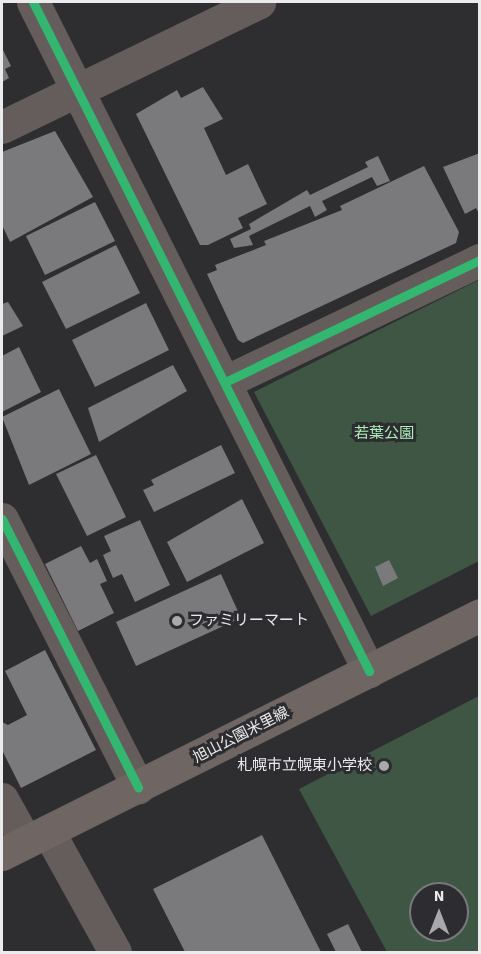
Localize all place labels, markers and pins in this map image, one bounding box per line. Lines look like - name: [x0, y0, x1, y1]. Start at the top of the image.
- place label: ファミリーマート: [189, 612, 309, 630]
- marker: ファミリーマート: [170, 614, 184, 628]
- place label: 札幌市立幌東小学校: [237, 757, 372, 775]
- marker: 札幌市立幌東小学校: [377, 759, 391, 773]

